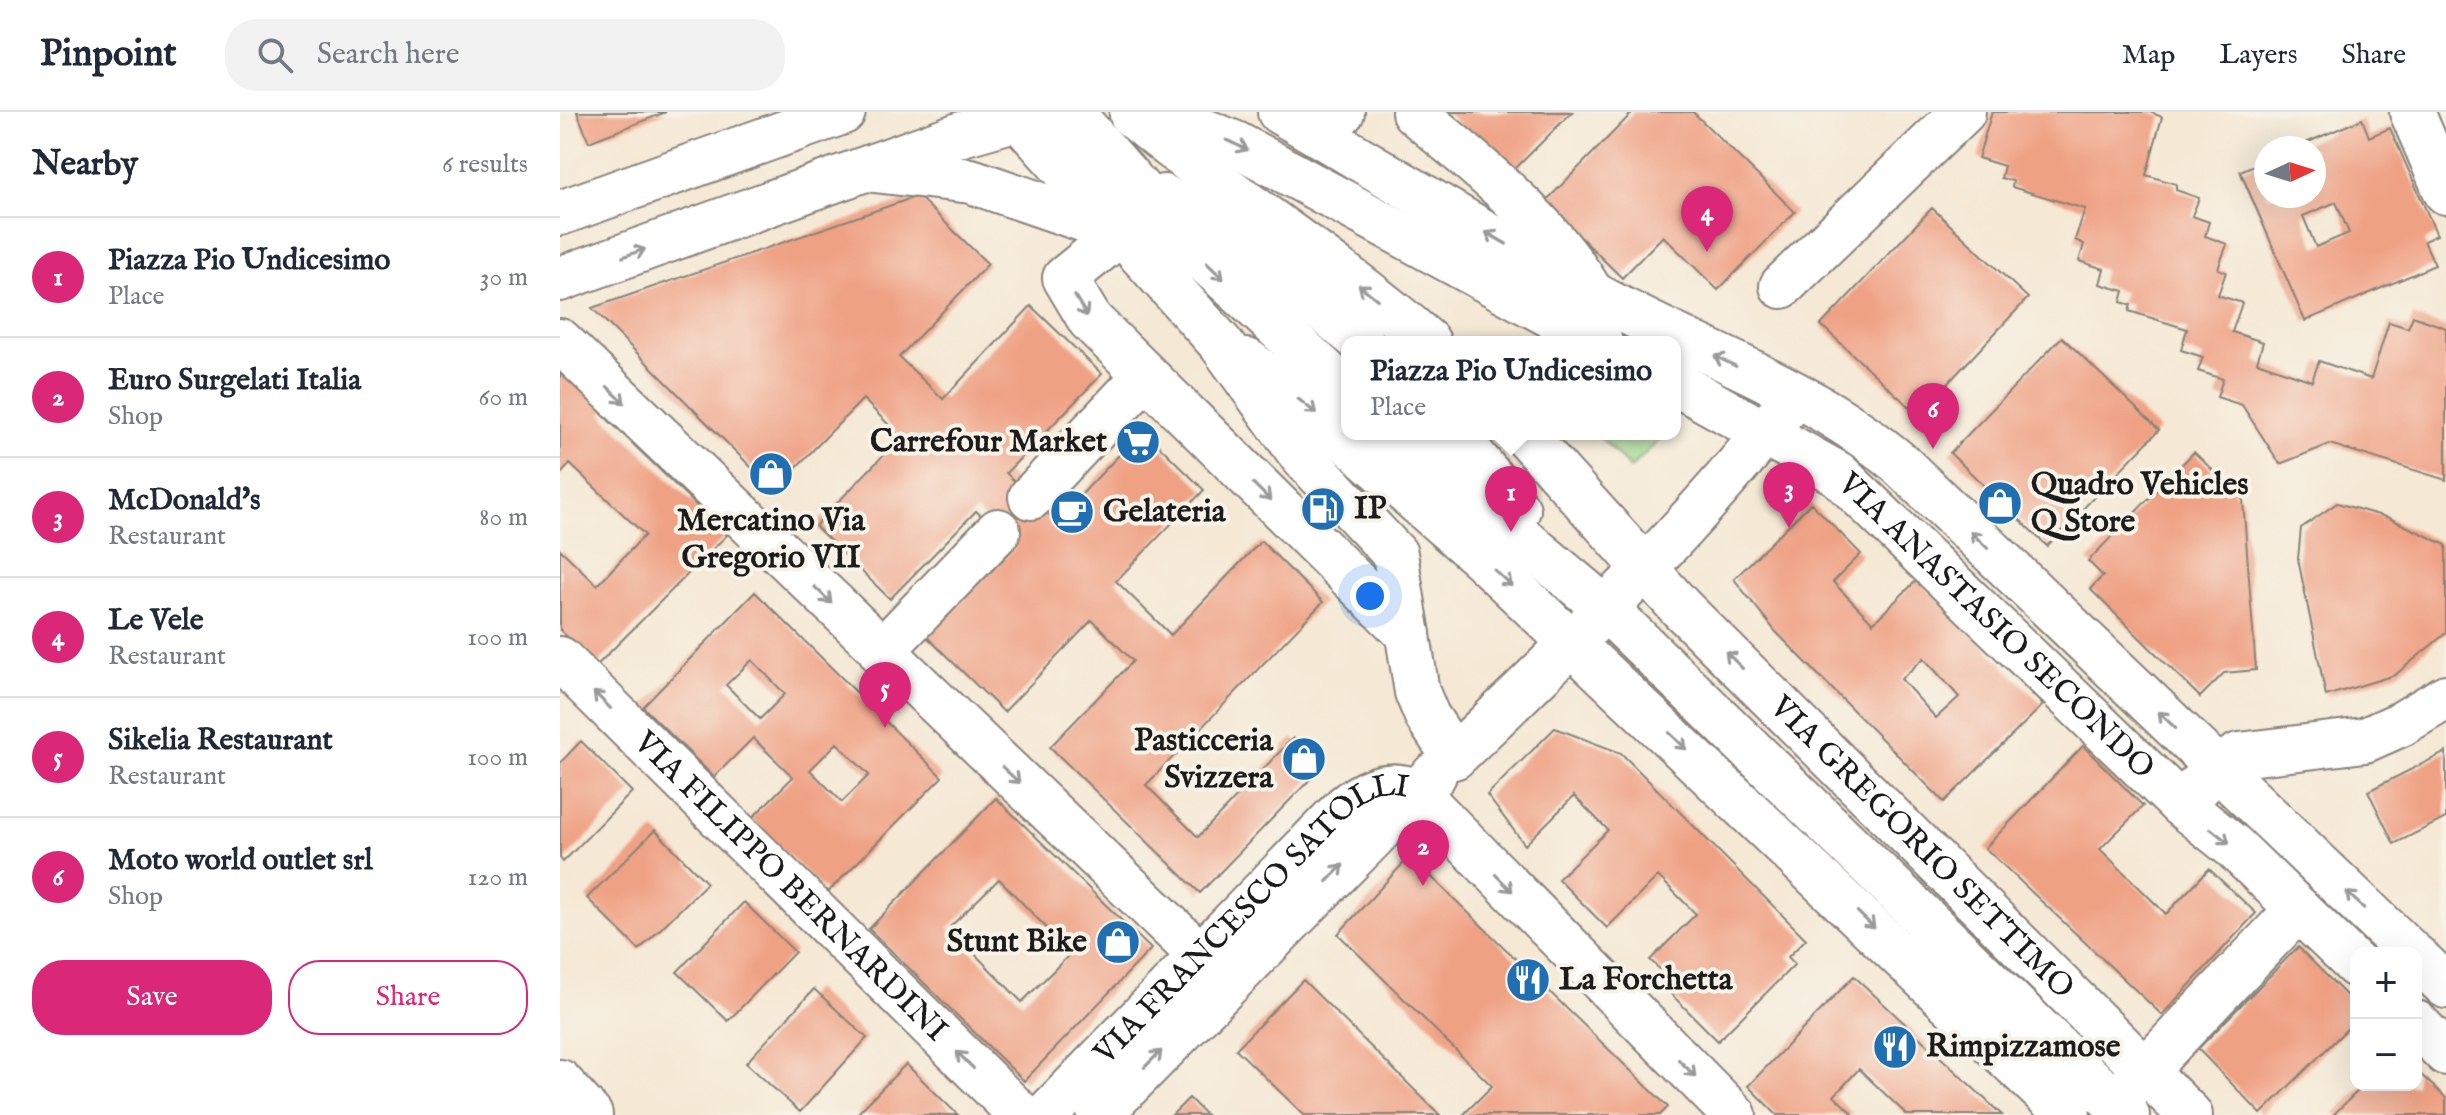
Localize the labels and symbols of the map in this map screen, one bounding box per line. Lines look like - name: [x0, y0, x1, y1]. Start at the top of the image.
- north arrow: [2254, 136, 2326, 208]
- one-way arrow: [1225, 138, 1249, 153]
- pin: 4: [1681, 186, 1733, 252]
- one-way arrow: [1485, 230, 1508, 246]
- one-way arrow: [621, 245, 645, 259]
- one-way arrow: [1205, 261, 1225, 280]
- one-way arrow: [1359, 283, 1379, 301]
- one-way arrow: [1074, 294, 1090, 317]
- one-way arrow: [1714, 352, 1738, 368]
- pin: 6: [1907, 383, 1959, 449]
- one-way arrow: [606, 385, 625, 404]
- one-way arrow: [1297, 397, 1317, 415]
- supermarket icon: Carrefour Market: [1114, 418, 1162, 466]
- place label: Carrefour Market: [870, 422, 1107, 463]
- shop icon: Mercatino Via Gregorio VII: [747, 450, 795, 498]
- pin: 3: [1763, 462, 1815, 528]
- street label: VIA ANASTASIO SECONDO: [1828, 463, 2163, 789]
- place label: Quadro Vehicles Q Store: [2031, 465, 2248, 543]
- pin: 1: [1485, 466, 1537, 532]
- shop icon: Quadro Vehicles Q Store: [1976, 479, 2024, 527]
- one-way arrow: [1253, 482, 1272, 502]
- fuel station icon: IP: [1299, 485, 1347, 533]
- cafe icon: Gelateria: [1048, 488, 1096, 536]
- place label: IP: [1354, 489, 1387, 530]
- place label: Gelateria: [1103, 492, 1227, 533]
- place label: Mercatino Via Gregorio VII: [677, 501, 866, 579]
- one-way arrow: [1970, 531, 1989, 550]
- one-way arrow: [1493, 568, 1513, 587]
- your location: [1350, 576, 1390, 616]
- one-way arrow: [813, 586, 833, 605]
- one-way arrow: [1725, 651, 1744, 670]
- pin: 5: [859, 662, 911, 728]
- street label: VIA GREGORIO SETTIMO: [1760, 687, 2083, 1008]
- one-way arrow: [592, 690, 611, 710]
- one-way arrow: [2157, 710, 2177, 729]
- place label: Pasticceria Svizzera: [1134, 721, 1274, 799]
- street label: VIA FILIPPO BERNARDINI: [624, 722, 956, 1051]
- one-way arrow: [1667, 731, 1687, 750]
- shop icon: Pasticceria Svizzera: [1280, 735, 1328, 783]
- one-way arrow: [1001, 765, 1020, 784]
- street label: VIA FRANCESCO SATOLLI: [1085, 765, 1412, 1074]
- pin: 2: [1397, 820, 1449, 886]
- one-way arrow: [2209, 827, 2230, 845]
- one-way arrow: [1325, 863, 1344, 883]
- one-way arrow: [1494, 873, 1513, 892]
- one-way arrow: [2345, 891, 2365, 909]
- one-way arrow: [1856, 911, 1876, 930]
- shop icon: Stunt Bike: [1094, 918, 1142, 966]
- place label: Stunt Bike: [947, 922, 1087, 963]
- restaurant icon: La Forchetta: [1504, 956, 1552, 1004]
- place label: La Forchetta: [1559, 960, 1734, 1001]
- restaurant icon: Rimpizzamose: [1871, 1023, 1919, 1071]
- place label: Rimpizzamose: [1926, 1027, 2121, 1068]
- one-way arrow: [1143, 1050, 1162, 1069]
- one-way arrow: [956, 1051, 975, 1070]
- one-way arrow: [1677, 1058, 1696, 1077]

